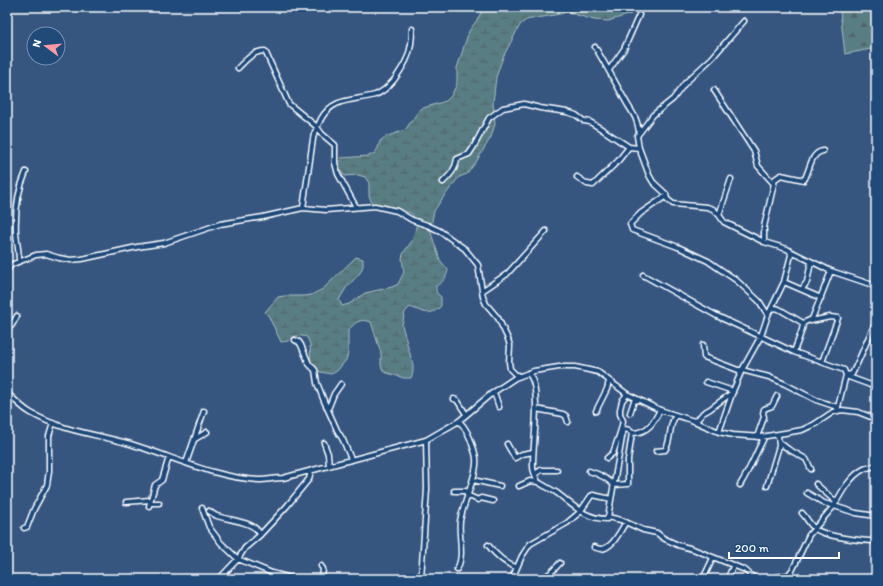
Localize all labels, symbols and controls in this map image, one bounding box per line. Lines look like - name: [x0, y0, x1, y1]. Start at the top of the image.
- north arrow: [26, 26, 66, 66]
- text: N: [30, 38, 44, 49]
- scale bar: [729, 534, 839, 560]
- text: 200 m: [735, 541, 769, 555]

